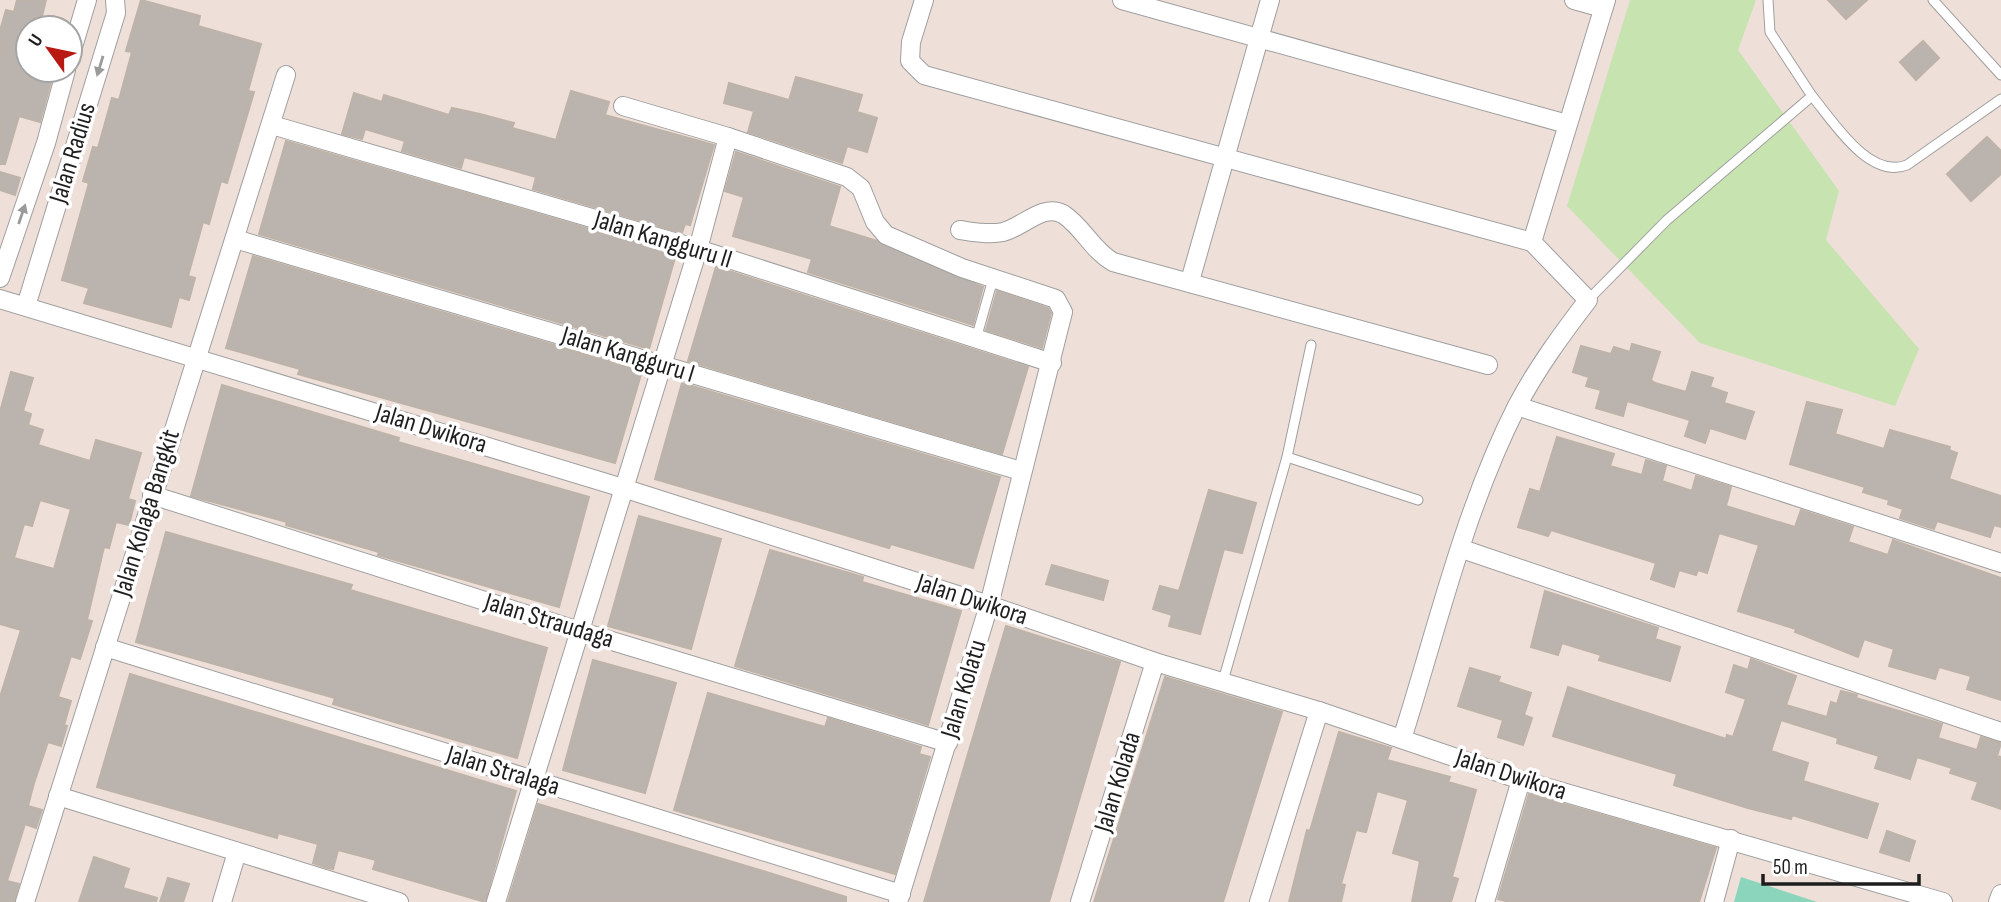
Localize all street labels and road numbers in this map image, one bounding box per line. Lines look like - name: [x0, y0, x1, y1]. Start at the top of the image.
- street label: Jalan Radius: [43, 99, 103, 208]
- street label: Jalan Kangguru II: [589, 204, 736, 276]
- street label: Jalan Kangguru I: [557, 320, 698, 390]
- street label: Jalan Dwikora: [371, 397, 491, 461]
- street label: Jalan Kolaga Bangkit: [107, 426, 187, 601]
- street label: Jalan Dwikora: [912, 567, 1031, 633]
- street label: Jalan Straudaga: [480, 586, 617, 655]
- street label: Jalan Kolatu: [934, 636, 994, 743]
- street label: Jalan Kolada: [1088, 728, 1148, 837]
- street label: Jalan Stralaga: [442, 739, 563, 803]
- street label: Jalan Dwikora: [1451, 742, 1570, 808]

